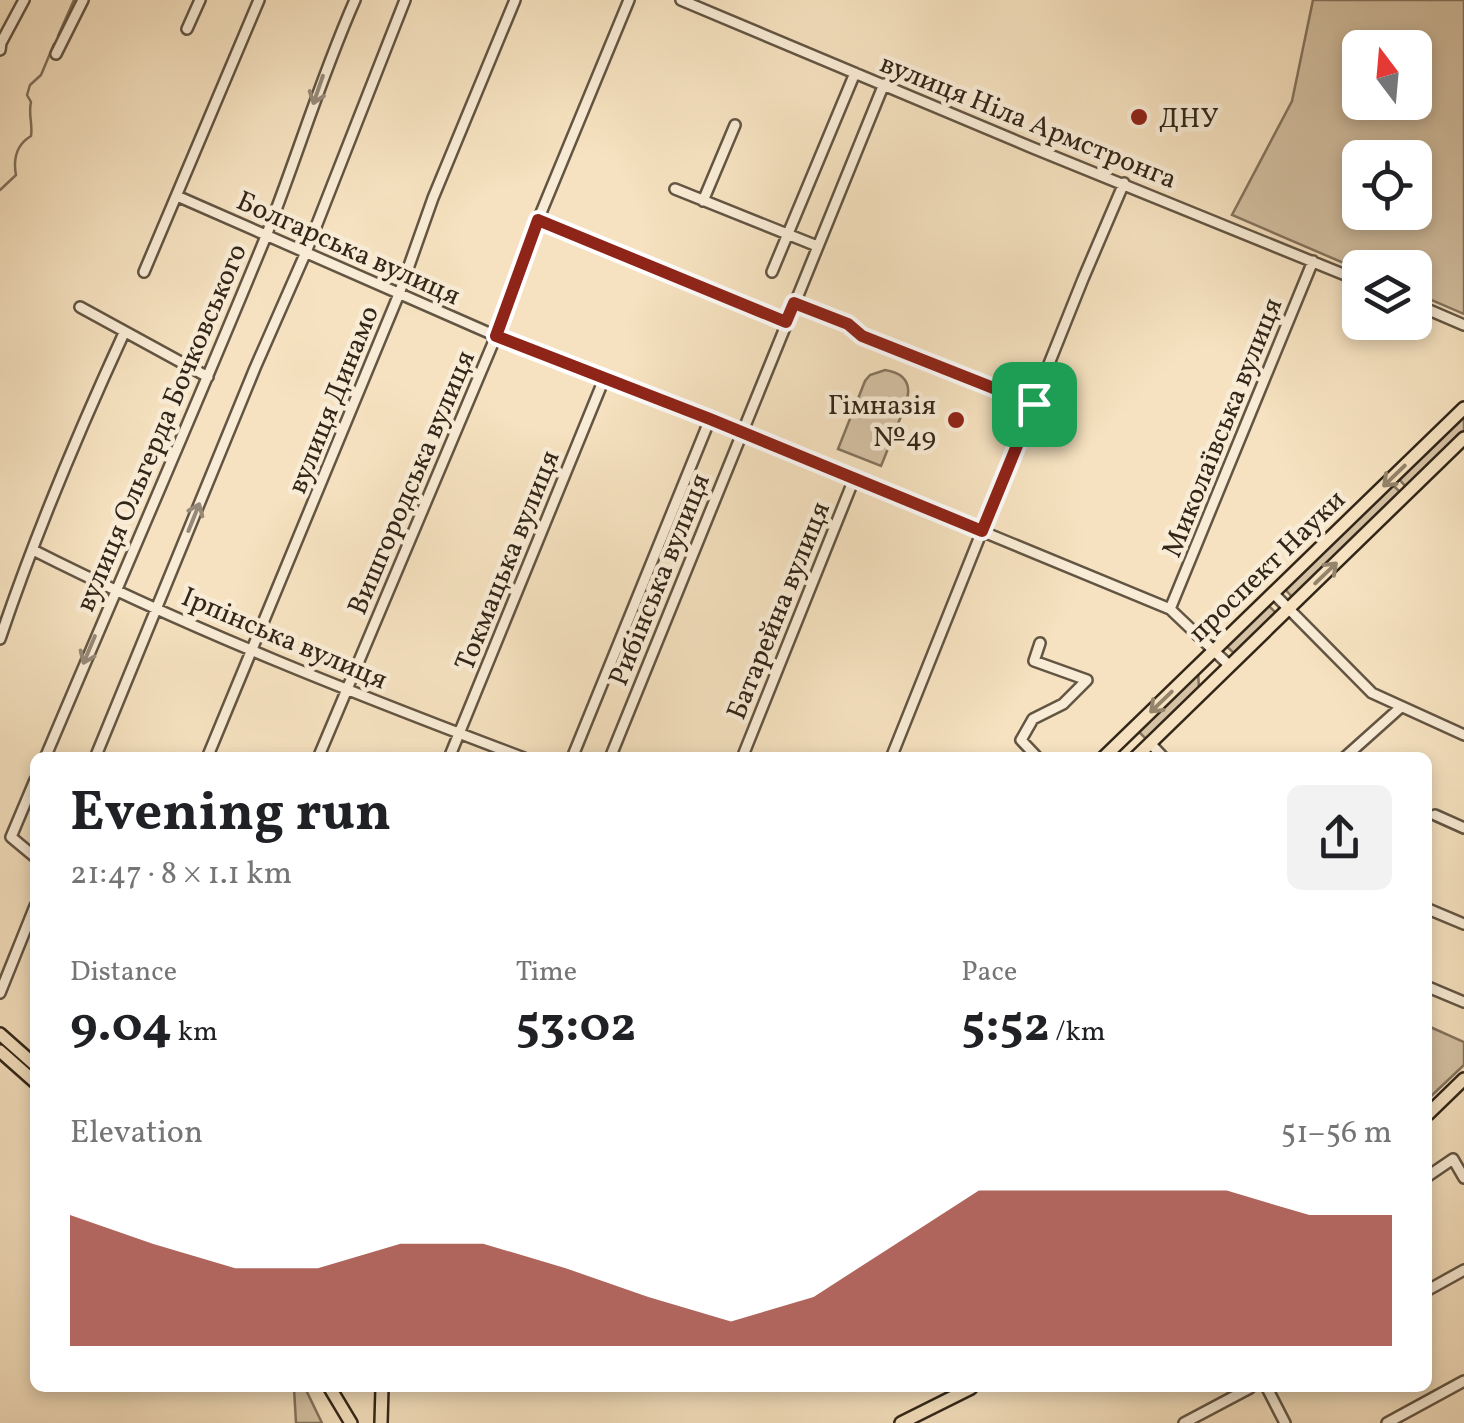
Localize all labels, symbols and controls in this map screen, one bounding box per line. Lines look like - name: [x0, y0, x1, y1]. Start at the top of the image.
- north arrow: [1342, 30, 1432, 120]
- map controls: [1342, 30, 1432, 340]
- street label: вулиця Ніла Армстронга: [874, 45, 1182, 200]
- one-way arrow: [308, 74, 326, 106]
- place label: ДНУ: [1159, 100, 1219, 139]
- marker: ДНУ: [1128, 106, 1150, 128]
- button: locate: [1342, 140, 1432, 230]
- street label: Болгарська вулиця: [230, 182, 466, 316]
- street label: вулиця Ольгерда Бочковського: [67, 238, 258, 618]
- button: layers: [1342, 250, 1432, 340]
- street label: Миколаївська вулиця: [1153, 292, 1293, 563]
- street label: вулиця Динамо: [279, 300, 390, 500]
- street label: Вишгородська вулиця: [339, 345, 486, 621]
- pin: [992, 362, 1077, 447]
- icon: arrive: [1007, 377, 1062, 432]
- place label: Гімназія №49: [828, 387, 936, 458]
- marker: Гімназія №49: [945, 409, 967, 431]
- street label: Токмацька вулиця: [446, 445, 570, 677]
- one-way arrow: [1383, 464, 1407, 488]
- street label: Рибінська вулиця: [600, 468, 721, 692]
- street label: проспект Науки: [1181, 482, 1355, 652]
- street label: Батарейна вулиця: [718, 496, 841, 726]
- one-way arrow: [186, 502, 204, 533]
- one-way arrow: [1314, 561, 1338, 585]
- street label: Ірпінська вулиця: [175, 578, 393, 700]
- one-way arrow: [79, 634, 97, 665]
- one-way arrow: [1149, 689, 1173, 713]
- text: Evening run: [70, 777, 391, 853]
- button: share: [1287, 785, 1392, 890]
- text: 21:47 · 8 × 1.1 km: [70, 853, 292, 897]
- text: Distance: [70, 953, 177, 992]
- text: Time: [516, 953, 577, 992]
- text: Pace: [961, 953, 1017, 992]
- text: 9.04: [70, 992, 172, 1062]
- text: 53:02: [516, 992, 636, 1062]
- text: 5:52: [961, 992, 1050, 1062]
- text: km: [172, 1013, 218, 1052]
- text: /km: [1050, 1013, 1106, 1052]
- text: Elevation: [70, 1112, 203, 1156]
- text: 51–56 m: [1281, 1112, 1392, 1156]

